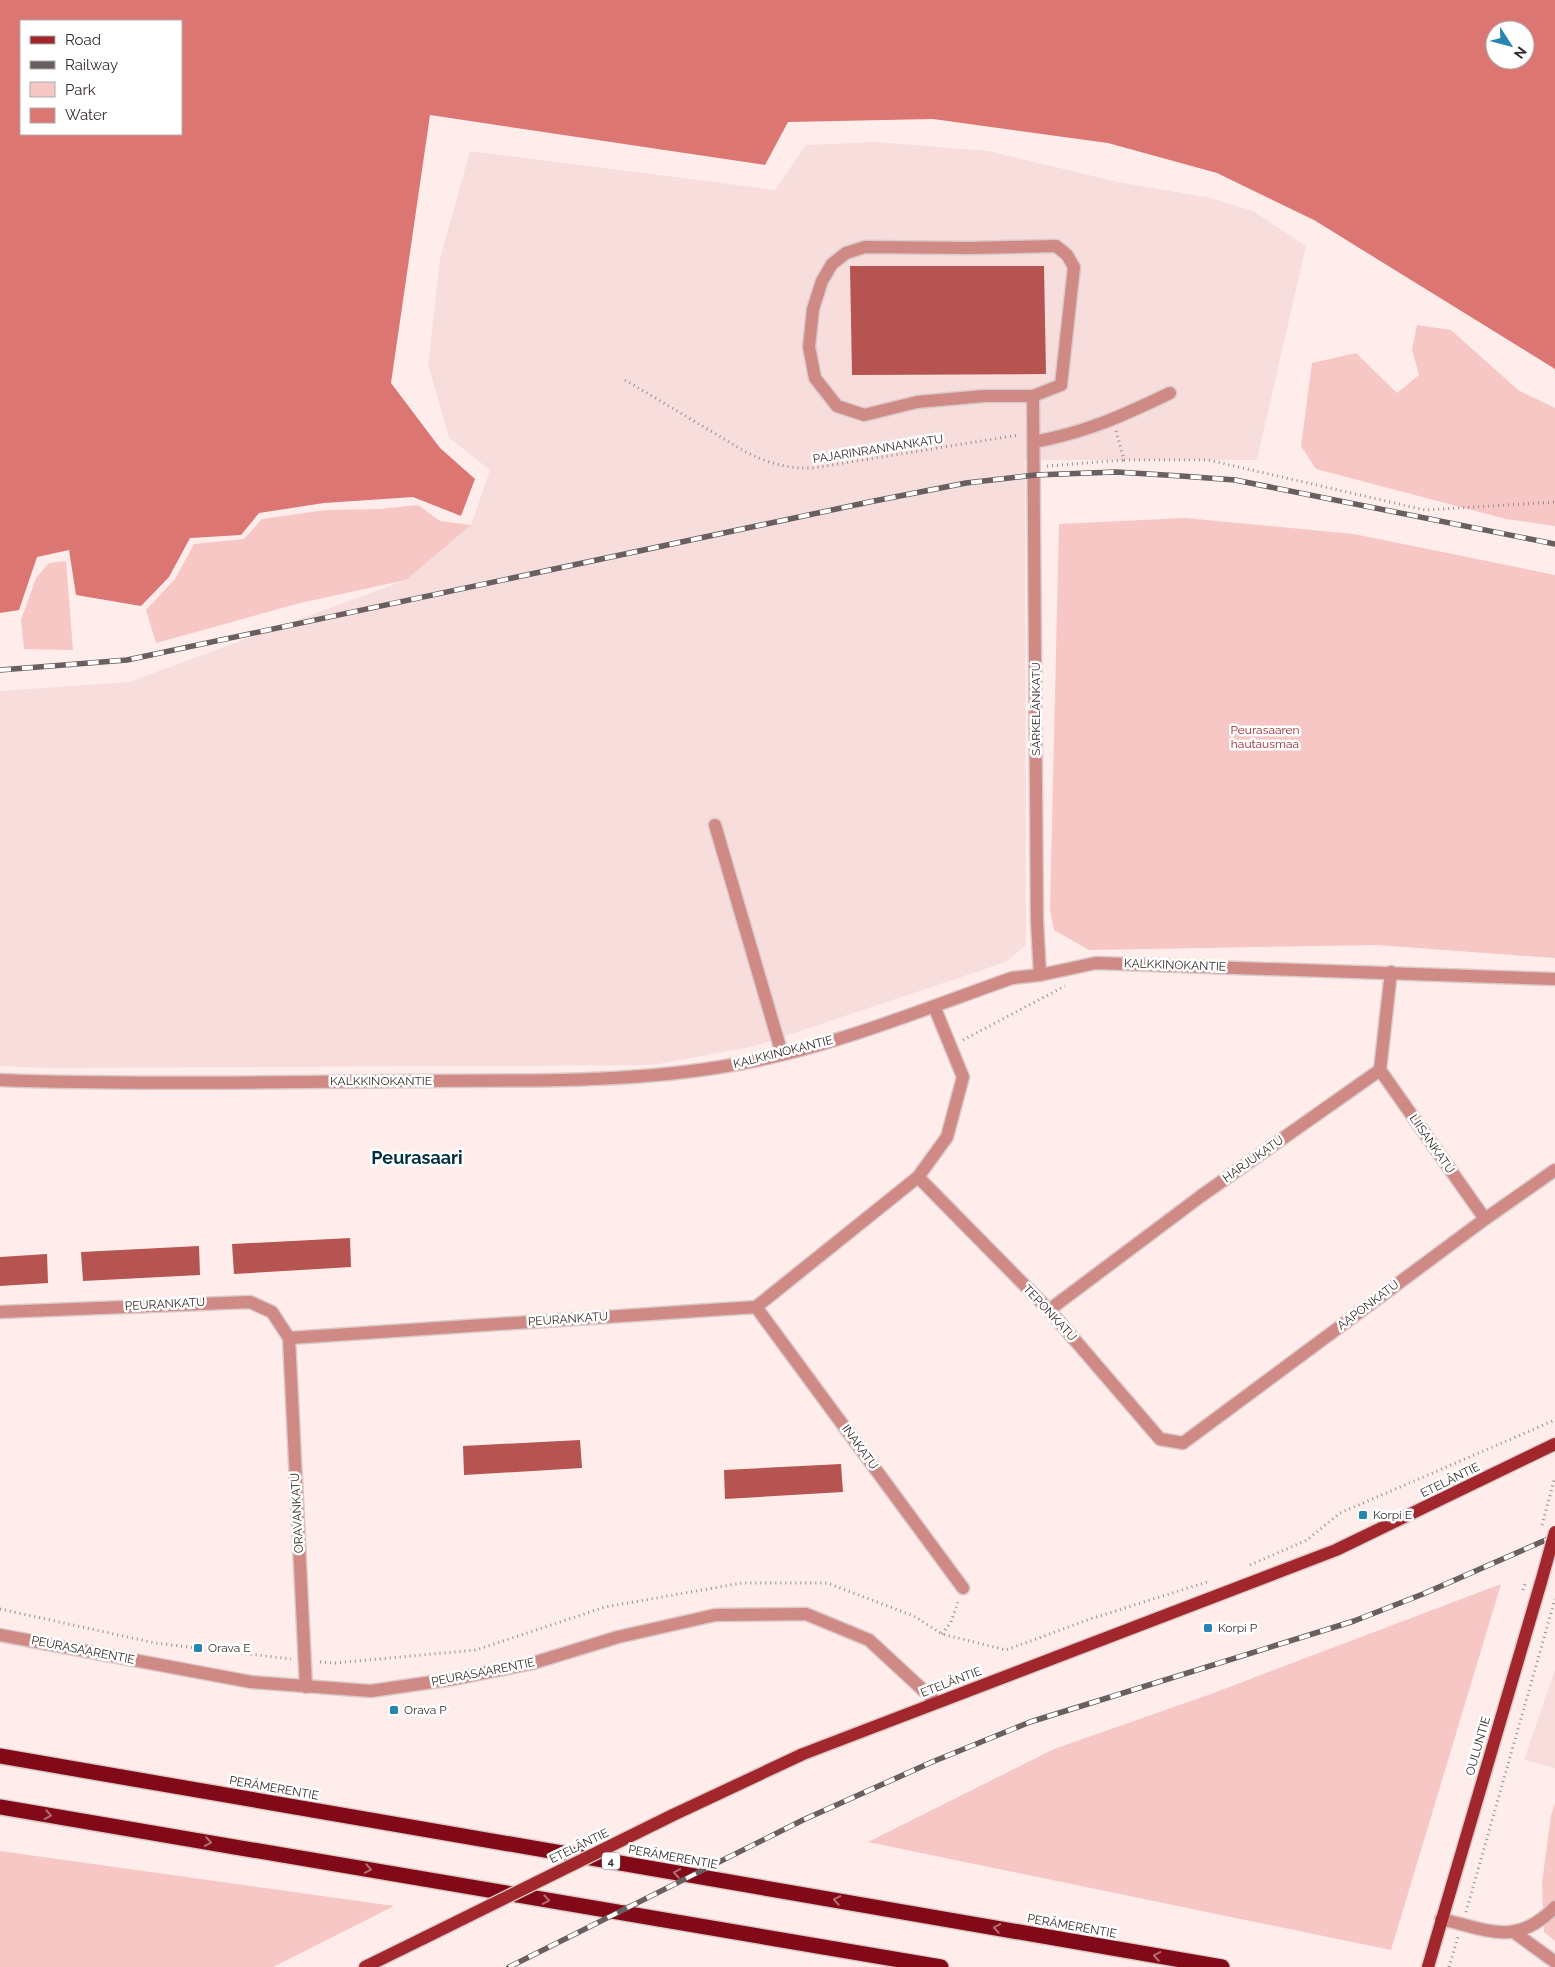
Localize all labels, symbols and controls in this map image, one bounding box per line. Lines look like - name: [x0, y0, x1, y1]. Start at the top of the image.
- legend: [20, 20, 182, 135]
- north arrow: [1485, 20, 1535, 70]
- text: Road: [65, 31, 101, 49]
- text: N: [1511, 44, 1530, 62]
- text: Railway: [65, 56, 118, 74]
- text: Park: [65, 81, 96, 99]
- text: Water: [65, 106, 108, 124]
- street label: PAJARINRANNANKATU: [812, 432, 944, 466]
- street label: SÄRKELÄNKATU: [1029, 662, 1043, 756]
- park label: Peurasaaren hautausmaa: [1230, 723, 1300, 751]
- street label: KALKKINOKANTIE: [1124, 956, 1226, 974]
- street label: KALKKINOKANTIE: [732, 1033, 834, 1071]
- street label: KALKKINOKANTIE: [330, 1074, 432, 1088]
- street label: LIISANKATU: [1407, 1112, 1457, 1176]
- street label: HARJUKATU: [1220, 1133, 1286, 1185]
- district label: Peurasaari: [371, 1147, 463, 1168]
- street label: AAPONKATU: [1334, 1277, 1402, 1333]
- street label: TEPONKATU: [1020, 1282, 1080, 1344]
- street label: PEURANKATU: [124, 1295, 206, 1313]
- street label: PEURANKATU: [527, 1309, 609, 1329]
- street label: INAKATU: [839, 1422, 881, 1472]
- street label: ETELÄNTIE: [1418, 1460, 1482, 1500]
- street label: ORAVANKATU: [288, 1472, 306, 1554]
- place label: Korpi E: [1373, 1508, 1412, 1522]
- marker: Korpi E: [1357, 1509, 1369, 1521]
- place label: Korpi P: [1218, 1621, 1258, 1635]
- marker: Korpi P: [1202, 1622, 1214, 1634]
- street label: PEURASAARENTIE: [30, 1633, 136, 1667]
- place label: Orava E: [208, 1641, 251, 1655]
- marker: Orava E: [192, 1642, 204, 1654]
- street label: PEURASAARENTIE: [430, 1655, 536, 1689]
- street label: ETELÄNTIE: [919, 1664, 983, 1700]
- place label: Orava P: [404, 1703, 447, 1717]
- marker: Orava P: [388, 1704, 400, 1716]
- street label: OULUNTIE: [1463, 1715, 1493, 1777]
- street label: PERÄMERENTIE: [228, 1773, 320, 1803]
- one-way arrow: [44, 1809, 52, 1819]
- street label: ETELÄNTIE: [547, 1826, 611, 1866]
- one-way arrow: [204, 1837, 213, 1847]
- street label: PERÄMERENTIE: [627, 1842, 719, 1872]
- road number: 4: [602, 1852, 620, 1870]
- one-way arrow: [364, 1864, 373, 1874]
- one-way arrow: [672, 1868, 681, 1878]
- one-way arrow: [541, 1894, 550, 1904]
- one-way arrow: [832, 1896, 841, 1906]
- street label: PERÄMERENTIE: [1026, 1911, 1118, 1941]
- one-way arrow: [992, 1924, 1001, 1934]
- one-way arrow: [1153, 1951, 1161, 1961]

